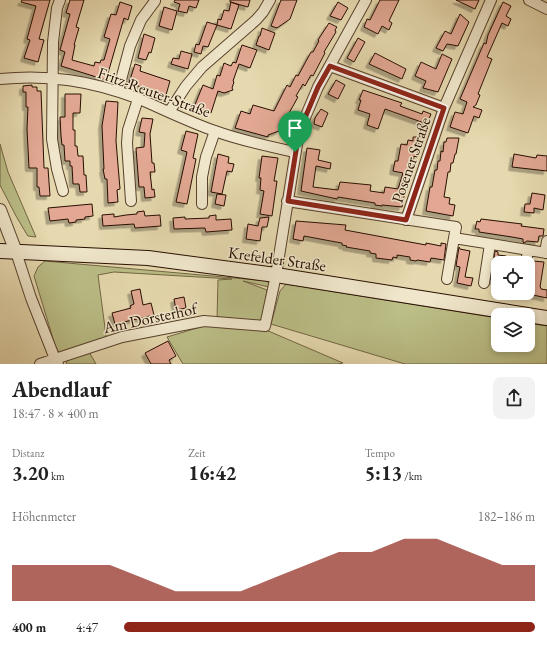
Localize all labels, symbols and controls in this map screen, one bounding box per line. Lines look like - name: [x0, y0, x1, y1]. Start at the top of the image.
- street label: Fritz-Reuter-Straße: [95, 62, 213, 122]
- pin: [278, 111, 312, 152]
- street label: Posener Straße: [387, 114, 435, 206]
- icon: arrive: [284, 117, 306, 139]
- street label: Krefelder Straße: [227, 242, 327, 276]
- map controls: [491, 256, 535, 352]
- button: locate: [491, 256, 535, 300]
- street label: Am Dorsterhof: [100, 297, 201, 338]
- button: layers: [491, 308, 535, 352]
- text: Abendlauf: [12, 375, 110, 404]
- button: share: [493, 377, 535, 419]
- text: 18:47 · 8 × 400 m: [12, 405, 99, 422]
- text: Distanz: [12, 446, 44, 460]
- text: Zeit: [188, 446, 205, 460]
- text: Tempo: [365, 446, 395, 460]
- text: 3.20: [12, 460, 49, 486]
- text: 16:42: [188, 460, 236, 486]
- text: 5:13: [365, 460, 402, 486]
- text: km: [49, 469, 65, 483]
- text: /km: [402, 469, 422, 483]
- text: Höhenmeter: [12, 508, 76, 525]
- text: 182–186 m: [478, 508, 535, 525]
- text: 400 m: [12, 619, 46, 636]
- text: 4:47: [76, 619, 98, 636]

